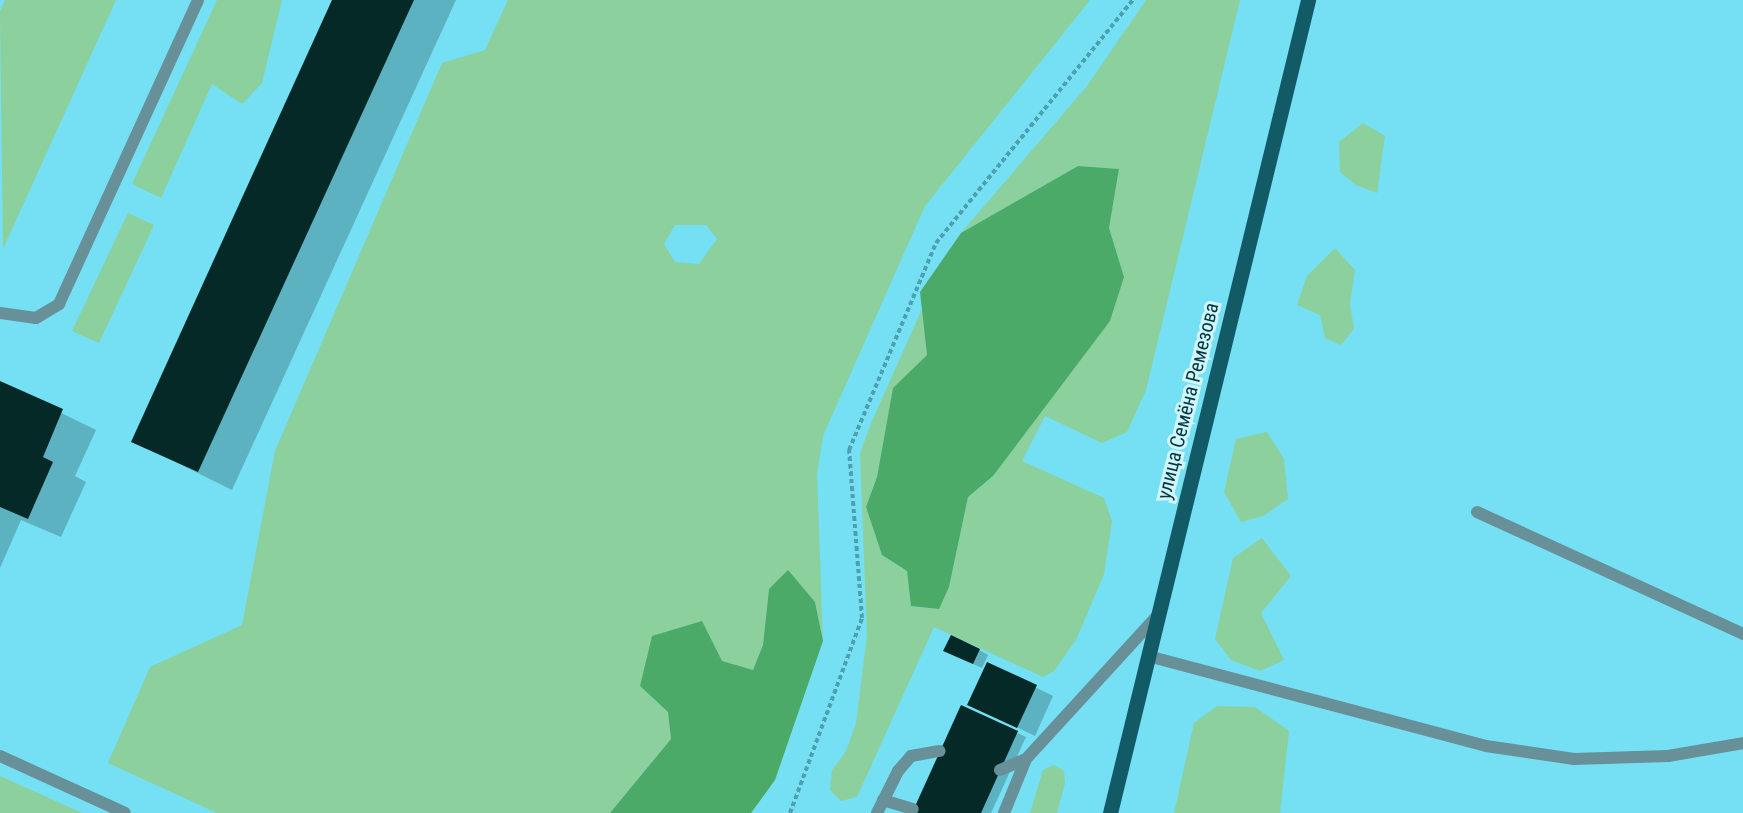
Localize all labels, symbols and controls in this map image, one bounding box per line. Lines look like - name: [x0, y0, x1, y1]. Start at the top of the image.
- street label: улица Семёна Ремезова: [1152, 300, 1224, 502]

